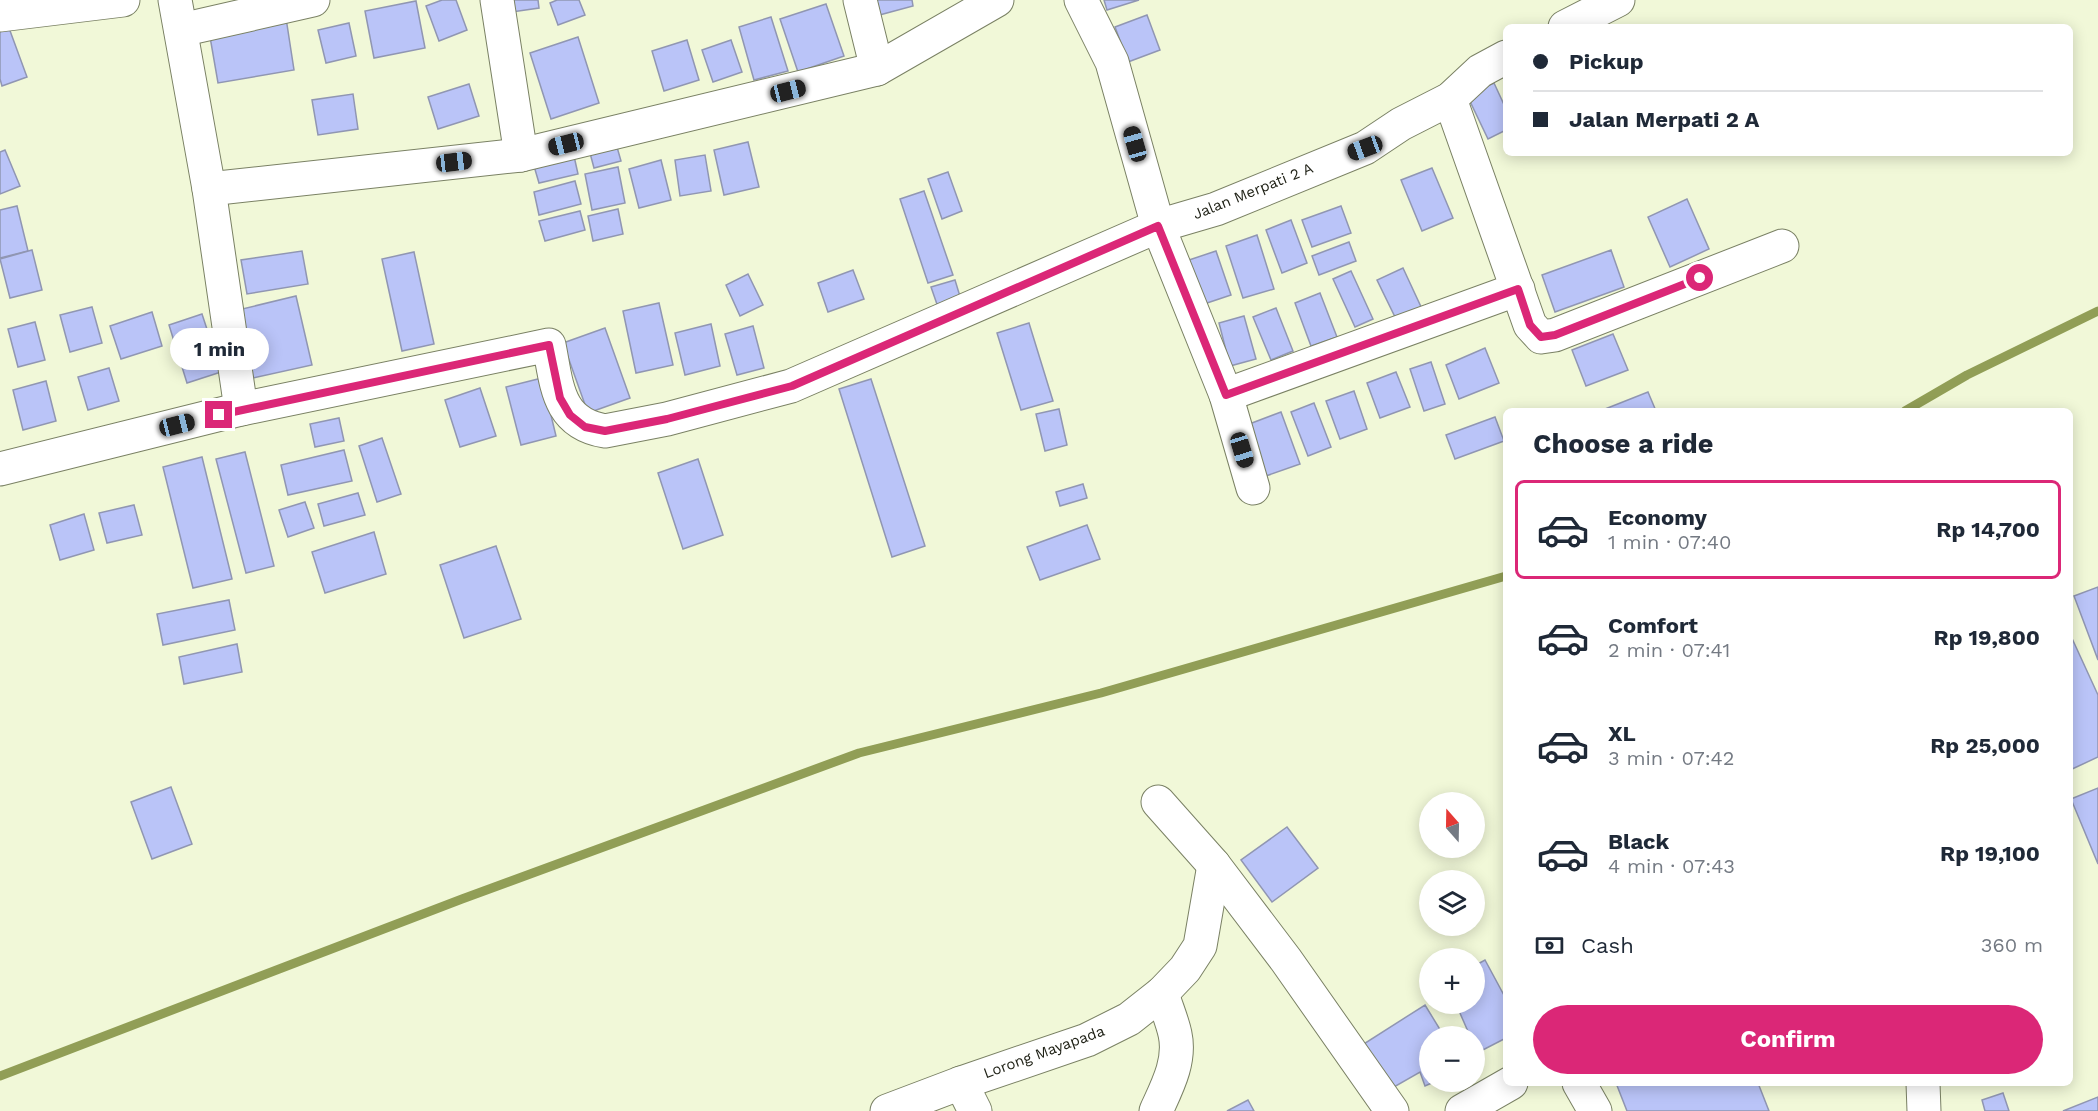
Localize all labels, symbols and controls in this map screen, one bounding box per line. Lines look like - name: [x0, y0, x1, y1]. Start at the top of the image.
- text: Pickup: [1569, 49, 1644, 74]
- car: [768, 78, 808, 104]
- text: Jalan Merpati 2 A: [1569, 107, 1759, 132]
- car: [1121, 124, 1149, 164]
- car: [546, 131, 586, 157]
- car: [1345, 133, 1385, 163]
- car: [435, 151, 473, 173]
- street label: Jalan Merpati 2 A: [1190, 159, 1316, 223]
- route start: [1686, 264, 1713, 291]
- callout: 1 min: [170, 328, 268, 370]
- text: 1 min: [194, 337, 245, 361]
- route end: [205, 401, 232, 428]
- car: [157, 412, 197, 438]
- text: Choose a ride: [1533, 428, 1713, 460]
- car: [1228, 430, 1256, 470]
- icon: car: [1536, 503, 1590, 557]
- text: Economy: [1608, 505, 1707, 530]
- text: Rp 14,700: [1936, 517, 2040, 542]
- text: 1 min · 07:40: [1608, 530, 1731, 554]
- icon: car: [1536, 611, 1590, 665]
- text: Comfort: [1608, 613, 1698, 638]
- text: Rp 19,800: [1934, 625, 2040, 650]
- text: 2 min · 07:41: [1608, 638, 1730, 662]
- icon: car: [1536, 719, 1590, 773]
- text: XL: [1608, 721, 1636, 746]
- text: Rp 25,000: [1930, 733, 2040, 758]
- text: 3 min · 07:42: [1608, 746, 1734, 770]
- north arrow: [1419, 792, 1485, 858]
- map controls: [1419, 792, 1485, 1092]
- icon: car: [1536, 827, 1590, 881]
- text: Black: [1608, 829, 1669, 854]
- text: Rp 19,100: [1940, 841, 2040, 866]
- text: 4 min · 07:43: [1608, 854, 1735, 878]
- button: layers: [1419, 870, 1485, 936]
- icon: cash: [1533, 929, 1566, 962]
- text: Cash: [1581, 933, 1634, 958]
- text: 360 m: [1981, 933, 2043, 957]
- button: +: [1419, 948, 1485, 1014]
- button: Confirm: [1533, 1005, 2043, 1074]
- street label: Lorong Mayapada: [981, 1022, 1108, 1082]
- button: −: [1419, 1026, 1485, 1092]

